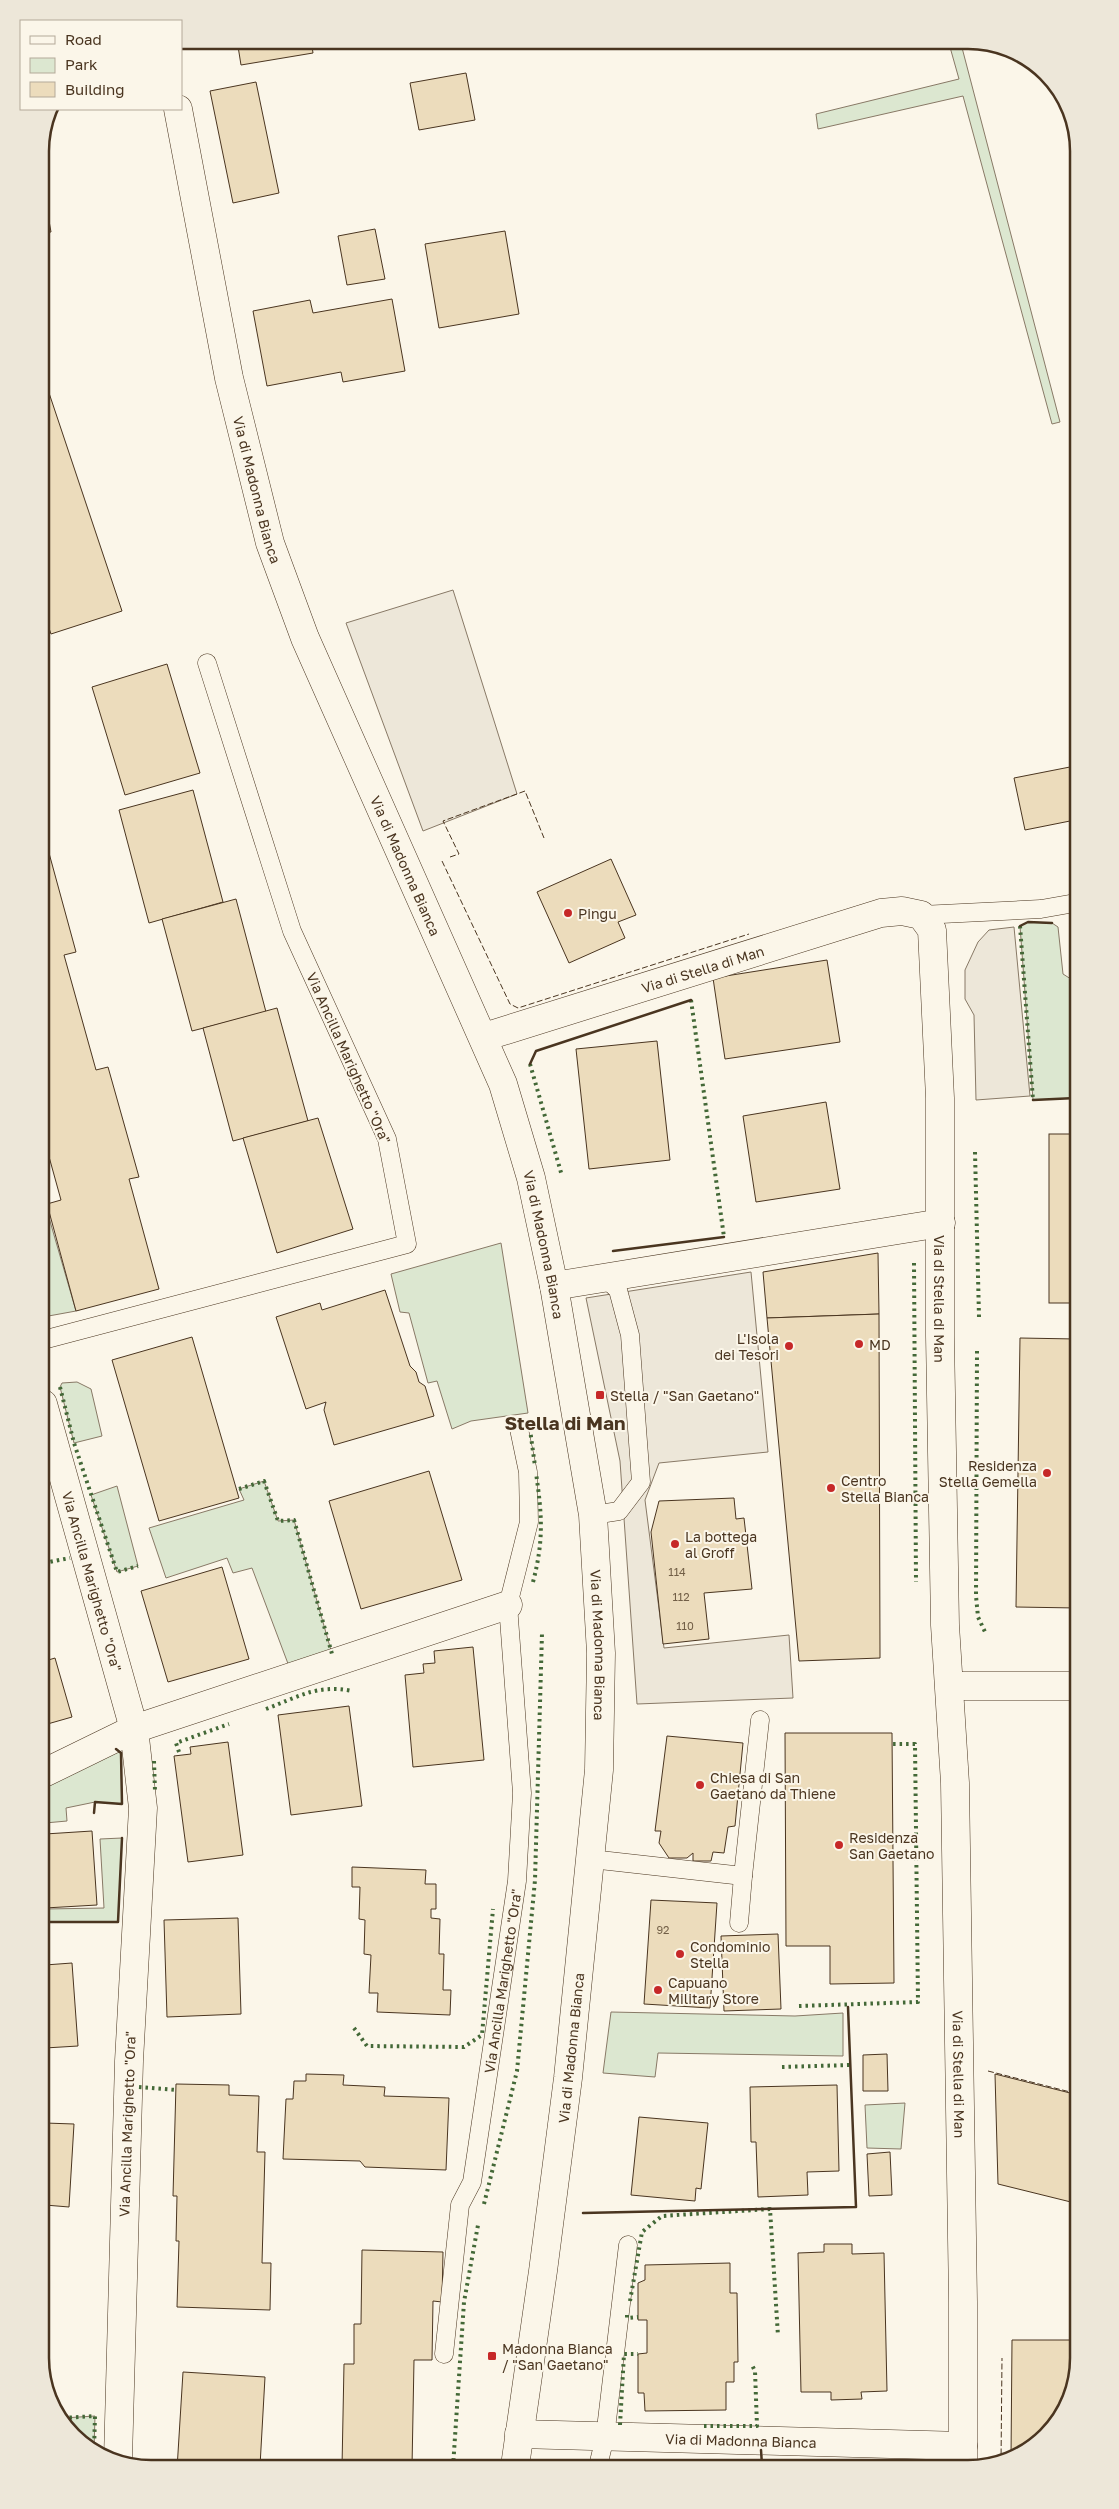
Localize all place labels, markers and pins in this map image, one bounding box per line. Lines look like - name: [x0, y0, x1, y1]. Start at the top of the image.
- place label: Pingu: [578, 905, 617, 922]
- marker: Pingu: [562, 907, 574, 919]
- place label: L'Isola dei Tesori: [714, 1330, 779, 1363]
- place label: MD: [869, 1336, 891, 1353]
- marker: MD: [853, 1338, 865, 1350]
- marker: L'Isola dei Tesori: [783, 1340, 795, 1352]
- place label: Stella / "San Gaetano": [610, 1387, 759, 1404]
- marker: Stella / "San Gaetano": [594, 1389, 606, 1401]
- place label: Residenza Stella Gemella: [939, 1457, 1037, 1490]
- marker: Residenza Stella Gemella: [1041, 1467, 1053, 1479]
- place label: Centro Stella Bianca: [841, 1472, 929, 1505]
- marker: Centro Stella Bianca: [825, 1482, 837, 1494]
- place label: La bottega al Groff: [685, 1528, 757, 1561]
- marker: La bottega al Groff: [669, 1538, 681, 1550]
- place label: Chiesa di San Gaetano da Thiene: [710, 1769, 836, 1802]
- marker: Chiesa di San Gaetano da Thiene: [694, 1779, 706, 1791]
- place label: Residenza San Gaetano: [849, 1829, 934, 1862]
- marker: Residenza San Gaetano: [833, 1839, 845, 1851]
- place label: Condominio Stella: [690, 1938, 770, 1971]
- marker: Condominio Stella: [674, 1948, 686, 1960]
- place label: Capuano Military Store: [668, 1974, 759, 2007]
- marker: Capuano Military Store: [652, 1984, 664, 1996]
- place label: Madonna Bianca / "San Gaetano": [502, 2340, 613, 2373]
- marker: Madonna Bianca / "San Gaetano": [486, 2350, 498, 2362]

